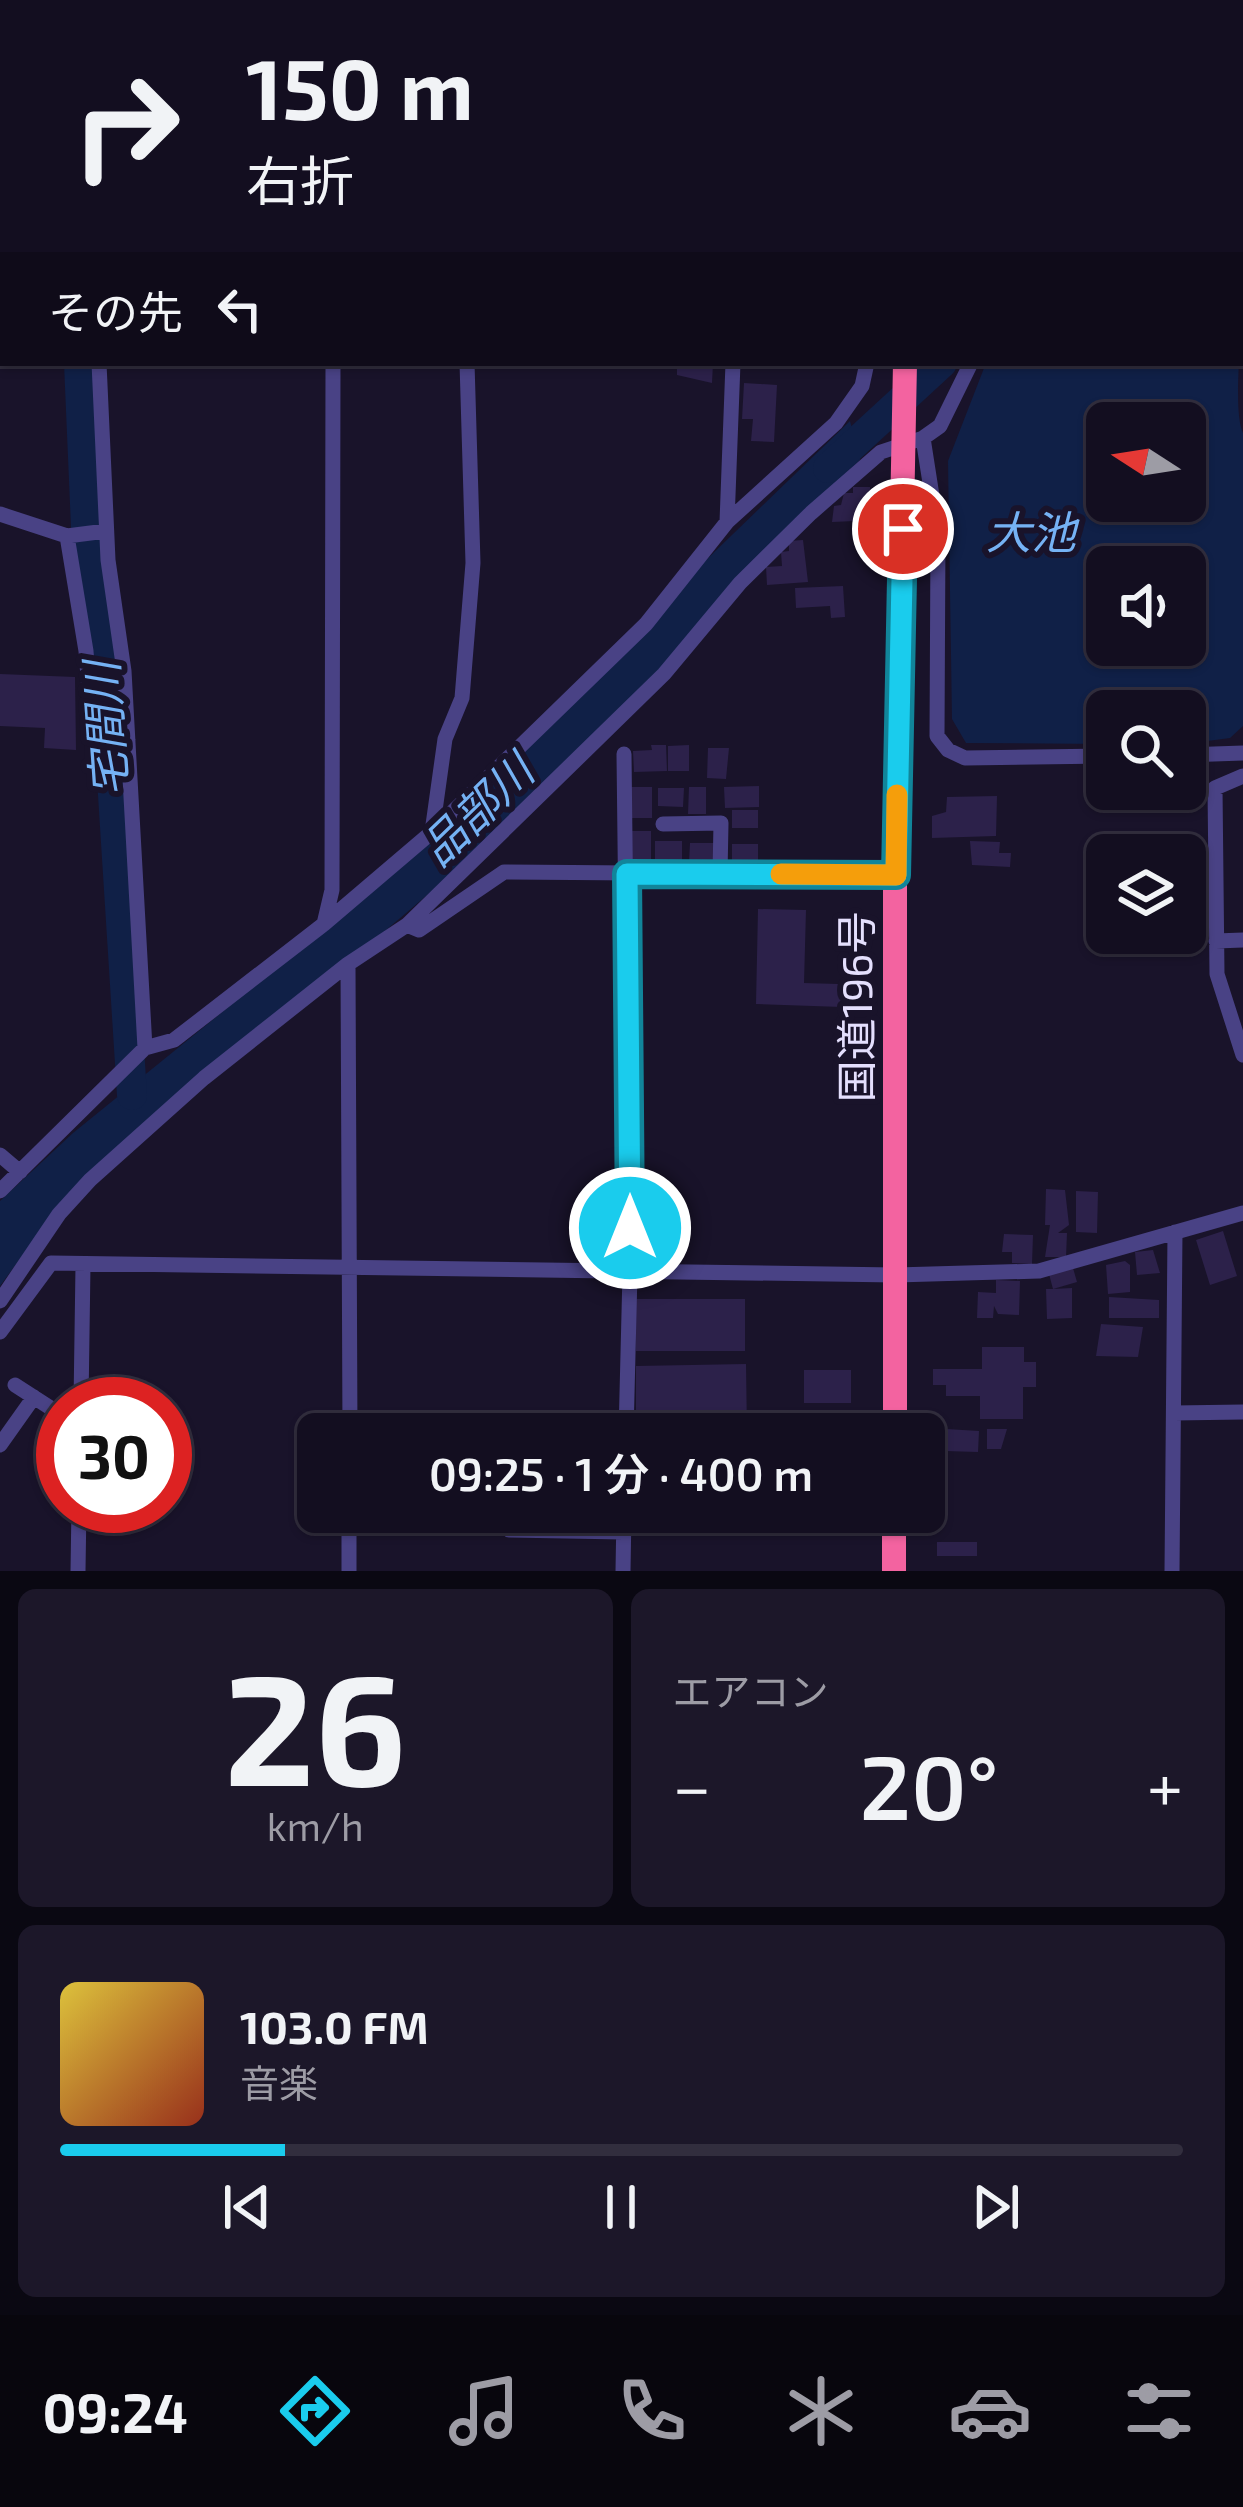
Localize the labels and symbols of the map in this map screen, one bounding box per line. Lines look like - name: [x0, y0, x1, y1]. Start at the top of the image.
- north arrow: [1086, 402, 1206, 522]
- pin: [852, 478, 954, 580]
- water label: 大池: [986, 504, 1080, 558]
- water label: 宅間川: [72, 656, 136, 798]
- water label: 品部川: [408, 739, 546, 875]
- street label: 国道196号: [830, 912, 880, 1102]
- position arrow: [567, 1165, 693, 1291]
- speed limit sign: 30: [36, 1377, 192, 1533]

